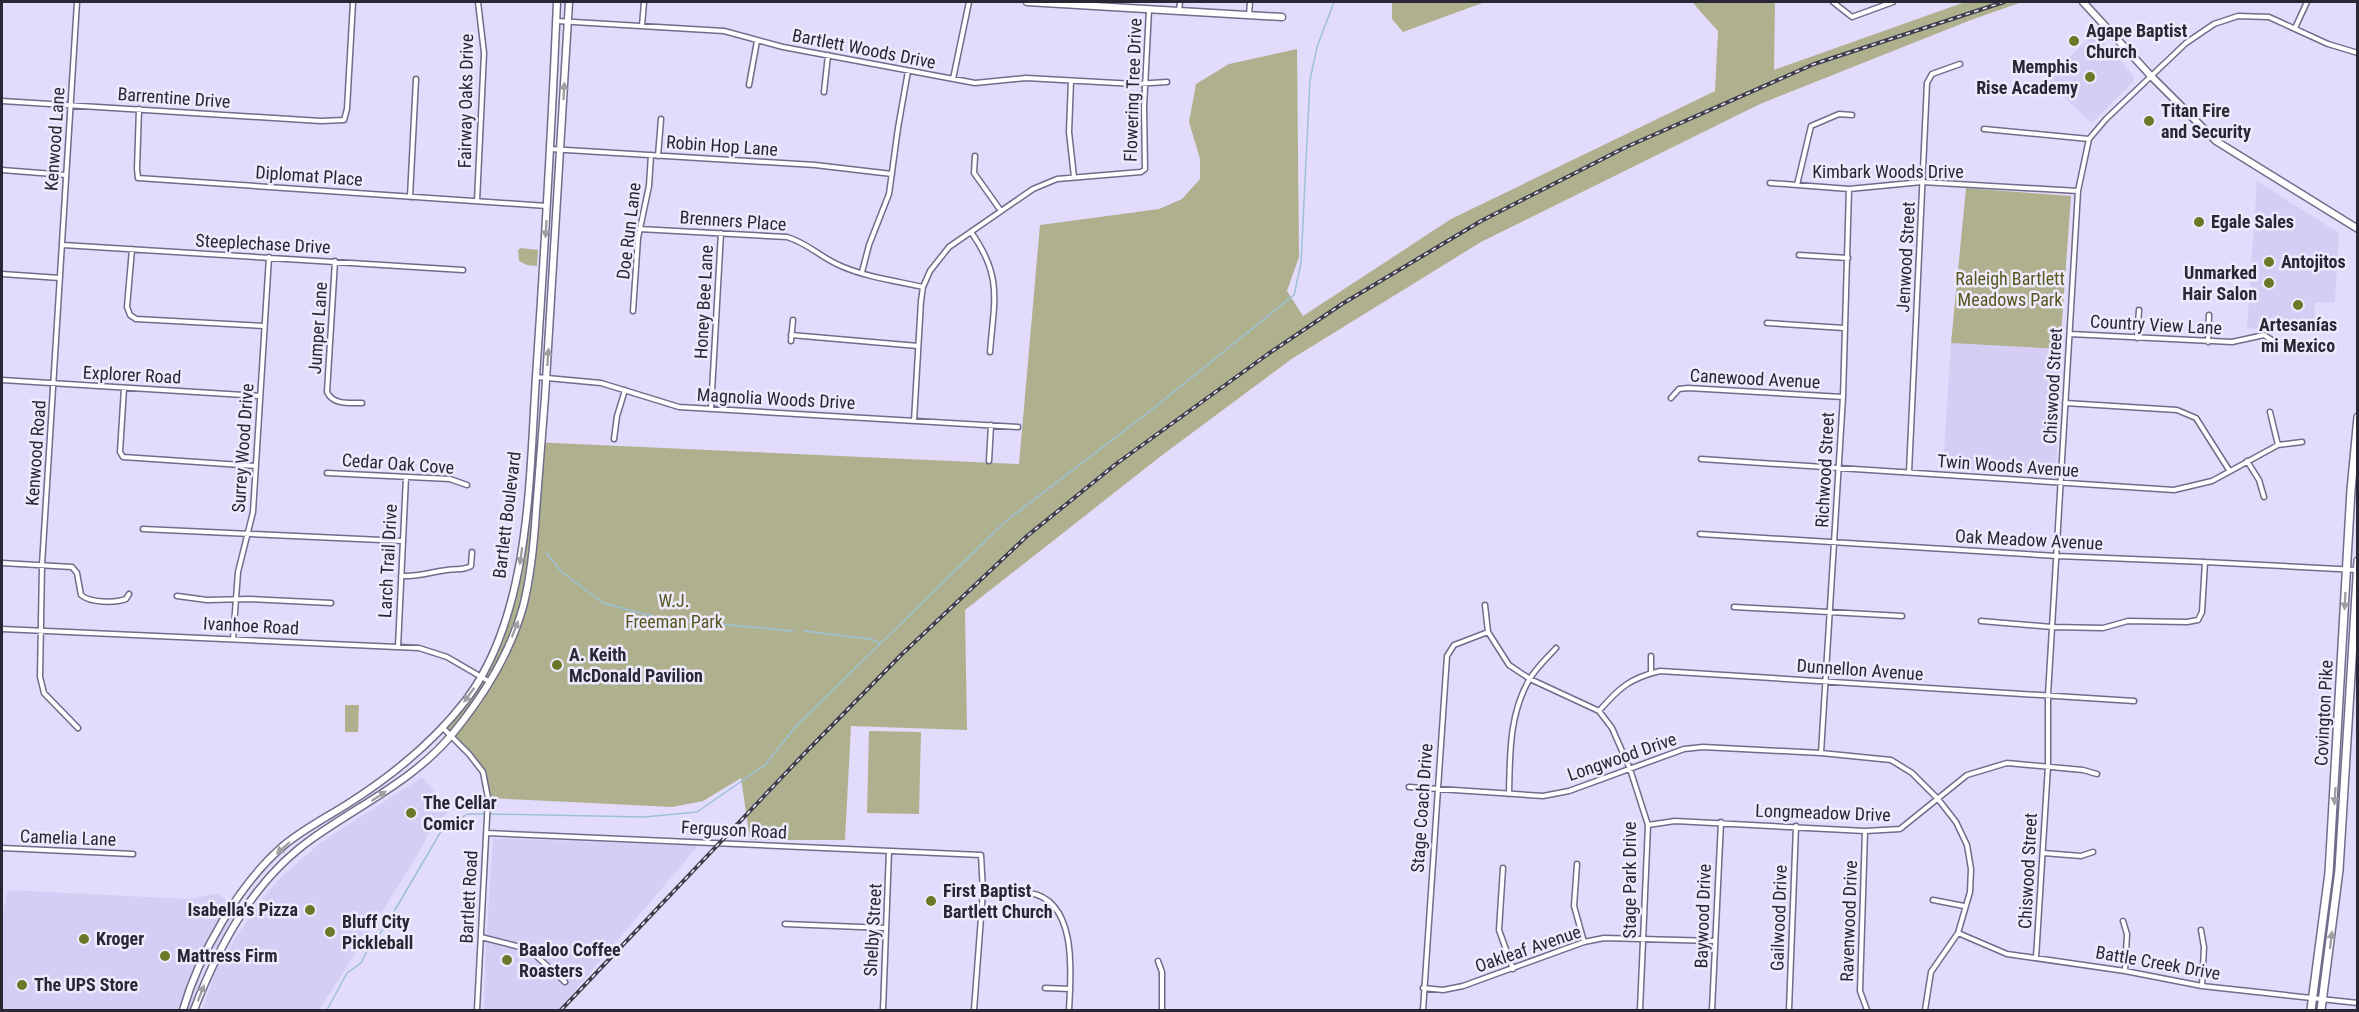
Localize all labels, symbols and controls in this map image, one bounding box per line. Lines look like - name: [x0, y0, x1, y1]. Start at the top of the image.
- street label: Flowering Tree Drive: [1119, 18, 1146, 162]
- place label: Agape Baptist Church: [2086, 20, 2188, 62]
- street label: Bartlett Woods Drive: [791, 24, 938, 73]
- street label: Fairway Oaks Drive: [454, 34, 477, 168]
- marker: Agape Baptist Church: [2067, 34, 2081, 48]
- place label: Memphis Rise Academy: [1976, 56, 2078, 98]
- marker: Memphis Rise Academy: [2083, 70, 2097, 84]
- one-way arrow: [559, 82, 569, 101]
- street label: Barrentine Drive: [117, 83, 231, 112]
- street label: Kenwood Lane: [40, 86, 69, 192]
- place label: Titan Fire and Security: [2161, 100, 2251, 142]
- marker: Titan Fire and Security: [2142, 114, 2156, 128]
- street label: Robin Hop Lane: [665, 131, 779, 160]
- street label: Diplomat Place: [255, 161, 363, 190]
- street label: Kimbark Woods Drive: [1812, 161, 1964, 182]
- street label: Doe Run Lane: [612, 181, 645, 281]
- street label: Jenwood Street: [1892, 201, 1919, 313]
- street label: Brenners Place: [679, 206, 787, 235]
- place label: Egale Sales: [2211, 211, 2294, 232]
- marker: Egale Sales: [2192, 215, 2206, 229]
- one-way arrow: [541, 219, 551, 238]
- street label: Steeplechase Drive: [195, 229, 331, 258]
- street label: Honey Bee Lane: [690, 244, 717, 359]
- place label: Antojitos: [2281, 251, 2346, 272]
- marker: Antojitos: [2262, 255, 2276, 269]
- place label: Unmarked Hair Salon: [2182, 262, 2257, 304]
- park label: Raleigh Bartlett Meadows Park: [1955, 268, 2065, 310]
- marker: Unmarked Hair Salon: [2262, 276, 2276, 290]
- street label: Jumper Lane: [304, 281, 331, 375]
- marker: Artesanías mi Mexico: [2291, 298, 2305, 312]
- street label: Country View Lane: [2090, 311, 2223, 338]
- place label: Artesanías mi Mexico: [2259, 314, 2337, 356]
- street label: Chiswood Street: [2039, 327, 2066, 445]
- one-way arrow: [544, 348, 553, 367]
- street label: Explorer Road: [82, 361, 182, 388]
- street label: Canewood Avenue: [1689, 365, 1821, 392]
- street label: Surrey Wood Drive: [228, 383, 257, 513]
- street label: Magnolia Woods Drive: [696, 384, 856, 413]
- street label: Kenwood Road: [21, 400, 50, 506]
- street label: Richwood Street: [1811, 412, 1838, 528]
- street label: Cedar Oak Cove: [341, 449, 455, 478]
- street label: Bartlett Boulevard: [488, 450, 525, 580]
- street label: Twin Woods Avenue: [1936, 450, 2080, 481]
- street label: Larch Trail Drive: [374, 503, 401, 618]
- street label: Oak Meadow Avenue: [1955, 525, 2103, 554]
- one-way arrow: [516, 547, 525, 566]
- park label: W.J. Freeman Park: [625, 590, 723, 632]
- one-way arrow: [2341, 591, 2350, 610]
- street label: Ivanhoe Road: [203, 613, 299, 638]
- one-way arrow: [510, 620, 520, 638]
- place label: A. Keith McDonald Pavilion: [569, 644, 703, 686]
- street label: Dunnellon Avenue: [1796, 655, 1924, 684]
- marker: A. Keith McDonald Pavilion: [550, 658, 564, 672]
- street label: Covington Pike: [2310, 659, 2337, 766]
- one-way arrow: [463, 687, 475, 703]
- street label: Longwood Drive: [1565, 728, 1679, 785]
- street label: Stage Coach Drive: [1407, 743, 1436, 873]
- one-way arrow: [2330, 786, 2339, 805]
- one-way arrow: [371, 791, 387, 802]
- place label: The Cellar Comicr: [423, 792, 497, 834]
- street label: Longmeadow Drive: [1755, 800, 1891, 825]
- marker: The Cellar Comicr: [404, 806, 418, 820]
- street label: Chiswood Street: [2014, 812, 2041, 930]
- street label: Ferguson Road: [681, 816, 788, 843]
- street label: Stage Park Drive: [1619, 822, 1640, 938]
- street label: Camelia Lane: [20, 825, 116, 850]
- one-way arrow: [276, 841, 291, 854]
- street label: Bartlett Road: [456, 850, 481, 944]
- street label: Ravenwood Drive: [1836, 860, 1861, 982]
- street label: Baywood Drive: [1690, 863, 1715, 969]
- street label: Gailwood Drive: [1766, 865, 1791, 971]
- place label: First Baptist Bartlett Church: [943, 880, 1053, 922]
- street label: Shelby Street: [860, 883, 885, 977]
- marker: First Baptist Bartlett Church: [924, 894, 938, 908]
- place label: Isabella's Pizza: [188, 899, 298, 920]
- marker: Isabella's Pizza: [303, 903, 317, 917]
- place label: Bluff City Pickleball: [342, 911, 413, 953]
- street label: Oakleaf Avenue: [1472, 921, 1583, 976]
- marker: Bluff City Pickleball: [323, 925, 337, 939]
- place label: Kroger: [96, 928, 144, 949]
- one-way arrow: [2327, 930, 2336, 949]
- marker: Kroger: [77, 932, 91, 946]
- place label: Baaloo Coffee Roasters: [519, 939, 621, 981]
- street label: Battle Creek Drive: [2094, 941, 2222, 984]
- place label: Mattress Firm: [177, 945, 278, 966]
- marker: Mattress Firm: [158, 949, 172, 963]
- marker: Baaloo Coffee Roasters: [500, 953, 514, 967]
- place label: The UPS Store: [34, 974, 138, 995]
- marker: The UPS Store: [15, 978, 29, 992]
- one-way arrow: [196, 983, 206, 1001]

